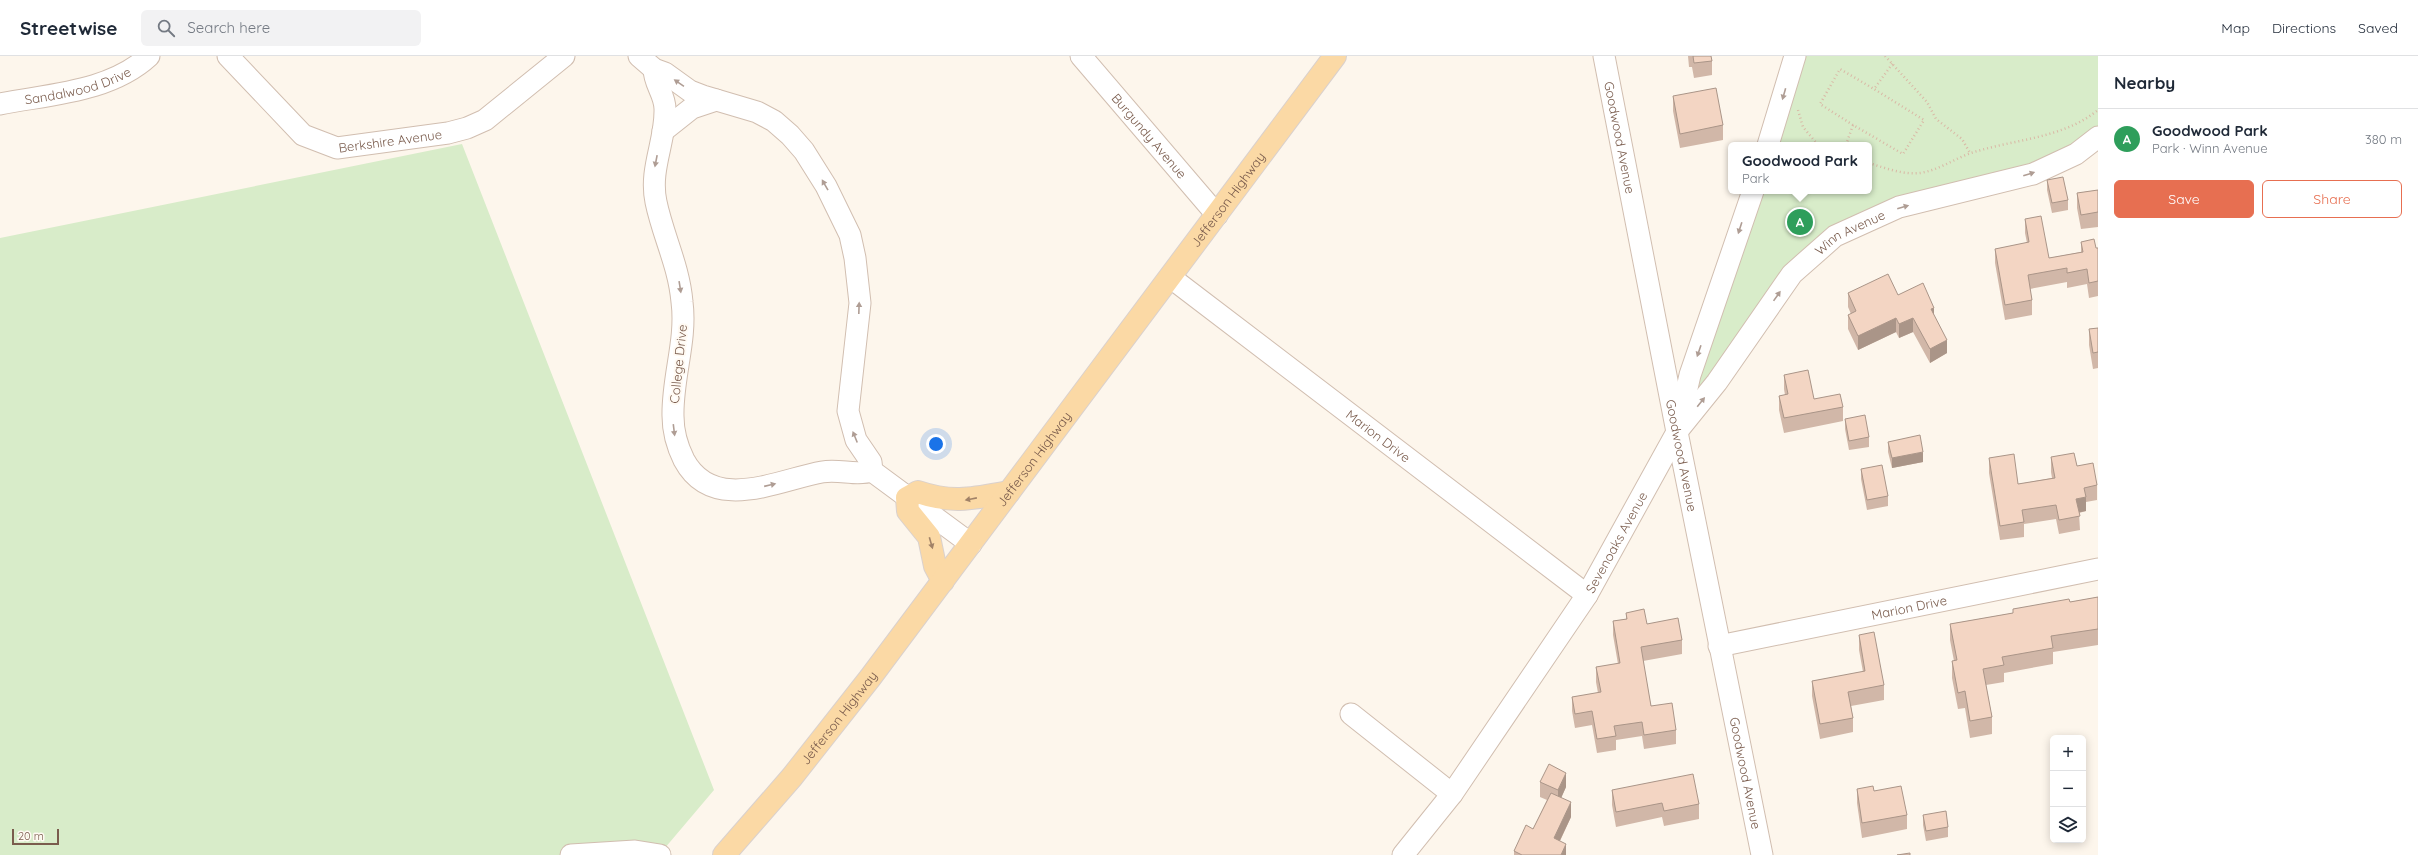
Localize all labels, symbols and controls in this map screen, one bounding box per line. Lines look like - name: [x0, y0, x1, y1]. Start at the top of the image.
- search box: [141, 10, 421, 46]
- text: Streetwise: [20, 16, 117, 40]
- icon: search: [155, 17, 177, 39]
- text: Search here: [187, 18, 270, 37]
- text: Map: [2221, 19, 2250, 37]
- text: Directions: [2272, 19, 2336, 37]
- text: Saved: [2358, 19, 2398, 37]
- street label: Sandalwood Drive: [23, 63, 134, 108]
- text: Nearby: [2114, 72, 2175, 93]
- one-way arrow: [673, 79, 684, 87]
- street label: Goodwood Avenue: [1601, 80, 1639, 195]
- one-way arrow: [1781, 88, 1787, 100]
- street label: Burgundy Avenue: [1108, 90, 1190, 182]
- text: Goodwood Park: [2152, 121, 2268, 140]
- street label: Berkshire Avenue: [337, 126, 443, 156]
- text: A: [2123, 131, 2131, 147]
- text: 380 m: [2365, 131, 2402, 147]
- text: Park · Winn Avenue: [2152, 140, 2268, 156]
- popup: [1728, 142, 1872, 194]
- street label: Jefferson Highway: [1187, 149, 1268, 250]
- text: Goodwood Park: [1742, 151, 1858, 170]
- one-way arrow: [653, 154, 659, 167]
- text: Park: [1742, 170, 1770, 186]
- one-way arrow: [2023, 171, 2035, 177]
- one-way arrow: [822, 179, 829, 191]
- button: Save: [2114, 180, 2254, 218]
- button: Share: [2262, 180, 2402, 218]
- one-way arrow: [1897, 204, 1909, 210]
- street label: Winn Avenue: [1811, 206, 1887, 258]
- pin: A: [1787, 207, 1813, 237]
- one-way arrow: [1737, 222, 1743, 234]
- one-way arrow: [678, 281, 684, 293]
- one-way arrow: [1773, 291, 1781, 302]
- one-way arrow: [856, 301, 862, 314]
- street label: College Drive: [666, 324, 690, 404]
- one-way arrow: [1695, 345, 1701, 357]
- one-way arrow: [1697, 396, 1705, 407]
- street label: Goodwood Avenue: [1663, 398, 1701, 513]
- street label: Marion Drive: [1343, 406, 1414, 466]
- street label: Jefferson Highway: [993, 408, 1074, 510]
- one-way arrow: [671, 424, 677, 436]
- one-way arrow: [852, 431, 858, 442]
- your location: [926, 434, 946, 454]
- one-way arrow: [764, 482, 776, 488]
- street label: Sevenoaks Avenue: [1582, 489, 1650, 596]
- one-way arrow: [965, 496, 977, 502]
- one-way arrow: [928, 537, 934, 549]
- street label: Marion Drive: [1870, 592, 1948, 623]
- street label: Jefferson Highway: [797, 668, 880, 768]
- street label: Goodwood Avenue: [1726, 716, 1765, 831]
- map controls: [2050, 735, 2086, 843]
- button: +: [2050, 735, 2086, 771]
- button: −: [2050, 771, 2086, 807]
- button: layers: [2050, 807, 2086, 843]
- scale bar: [12, 827, 59, 846]
- text: 20 m: [18, 829, 44, 843]

